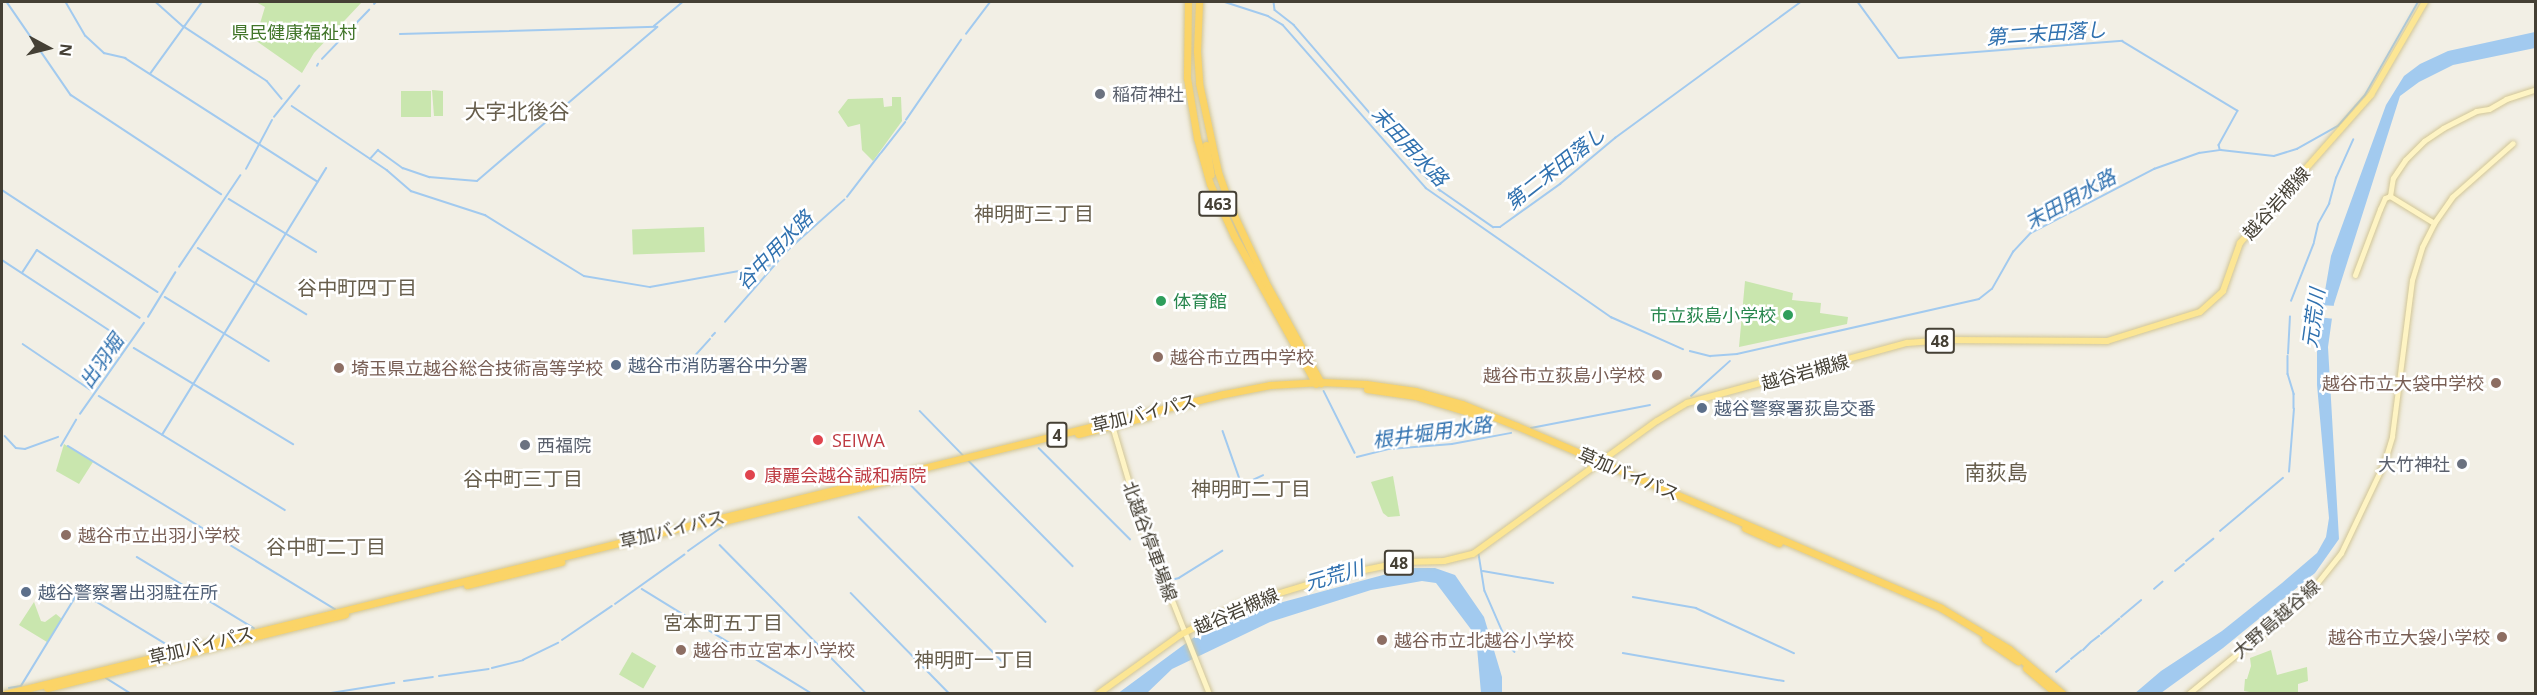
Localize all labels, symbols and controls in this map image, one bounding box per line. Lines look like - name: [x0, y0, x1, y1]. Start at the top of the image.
- water label: 第二末田落し: [1985, 17, 2107, 49]
- north arrow: [18, 18, 78, 78]
- park label: 県民健康福祉村: [231, 21, 357, 43]
- text: N: [54, 42, 78, 58]
- place label: 稲荷神社: [1112, 83, 1184, 105]
- marker: 稲荷神社: [1093, 87, 1107, 101]
- district label: 大字北後谷: [465, 98, 569, 124]
- water label: 末田用水路: [1367, 101, 1453, 191]
- water label: 第二末田落し: [1500, 122, 1610, 214]
- street label: 越谷岩槻線: [2238, 162, 2314, 244]
- water label: 末田用水路: [2020, 164, 2120, 234]
- road number: 463: [1197, 191, 1239, 217]
- district label: 神明町三丁目: [974, 201, 1094, 225]
- water label: 谷中用水路: [731, 206, 817, 294]
- district label: 谷中町四丁目: [297, 275, 417, 299]
- water label: 元荒川: [2297, 287, 2329, 349]
- place label: 体育館: [1173, 290, 1227, 312]
- marker: 体育館: [1154, 294, 1168, 308]
- place label: 市立荻島小学校: [1650, 304, 1776, 326]
- marker: 市立荻島小学校: [1781, 308, 1795, 322]
- road number: 48: [1924, 328, 1956, 354]
- water label: 出羽堀: [74, 330, 128, 392]
- place label: 越谷市立西中学校: [1170, 346, 1314, 368]
- marker: 越谷市立西中学校: [1151, 350, 1165, 364]
- street label: 越谷岩槻線: [1759, 350, 1851, 394]
- place label: 越谷市消防署谷中分署: [628, 354, 808, 376]
- place label: 埼玉県立越谷総合技術高等学校: [351, 357, 603, 379]
- marker: 越谷市消防署谷中分署: [609, 358, 623, 372]
- marker: 埼玉県立越谷総合技術高等学校: [332, 361, 346, 375]
- place label: 越谷市立荻島小学校: [1483, 364, 1645, 386]
- marker: 越谷市立荻島小学校: [1650, 368, 1664, 382]
- place label: 越谷市立大袋中学校: [2322, 372, 2484, 394]
- marker: 越谷市立大袋中学校: [2489, 376, 2503, 390]
- street label: 草加バイパス: [1089, 389, 1199, 437]
- place label: 越谷警察署荻島交番: [1714, 397, 1876, 419]
- marker: 越谷警察署荻島交番: [1695, 401, 1709, 415]
- water label: 根井堀用水路: [1371, 412, 1493, 452]
- road number: 4: [1045, 422, 1069, 448]
- place label: SEIWA: [832, 429, 885, 451]
- marker: SEIWA: [809, 431, 827, 449]
- place label: 西福院: [537, 434, 591, 456]
- marker: 西福院: [518, 438, 532, 452]
- street label: 草加バイパス: [1575, 443, 1683, 505]
- place label: 大竹神社: [2378, 453, 2450, 475]
- marker: 大竹神社: [2455, 457, 2469, 471]
- district label: 南荻島: [1965, 459, 2027, 485]
- place label: 康麗会越谷誠和病院: [764, 464, 926, 486]
- district label: 谷中町三丁目: [463, 466, 583, 490]
- marker: 康麗会越谷誠和病院: [741, 466, 759, 484]
- district label: 神明町二丁目: [1191, 476, 1311, 500]
- street label: 北越谷停車場線: [1118, 478, 1182, 604]
- street label: 草加バイパス: [617, 505, 727, 553]
- place label: 越谷市立出羽小学校: [78, 524, 240, 546]
- marker: 越谷市立出羽小学校: [59, 528, 73, 542]
- district label: 谷中町二丁目: [266, 534, 386, 558]
- road number: 48: [1382, 550, 1416, 576]
- water label: 元荒川: [1302, 555, 1366, 595]
- street label: 大野島越谷線: [2228, 575, 2324, 663]
- place label: 越谷警察署出羽駐在所: [38, 581, 218, 603]
- street label: 越谷岩槻線: [1190, 583, 1282, 639]
- marker: 越谷警察署出羽駐在所: [19, 585, 33, 599]
- district label: 宮本町五丁目: [663, 610, 783, 634]
- street label: 草加バイパス: [146, 621, 256, 669]
- place label: 越谷市立大袋小学校: [2328, 626, 2490, 648]
- place label: 越谷市立北越谷小学校: [1394, 629, 1574, 651]
- marker: 越谷市立大袋小学校: [2495, 630, 2509, 644]
- marker: 越谷市立北越谷小学校: [1375, 633, 1389, 647]
- place label: 越谷市立宮本小学校: [693, 639, 855, 661]
- marker: 越谷市立宮本小学校: [674, 643, 688, 657]
- district label: 神明町一丁目: [914, 647, 1034, 671]

